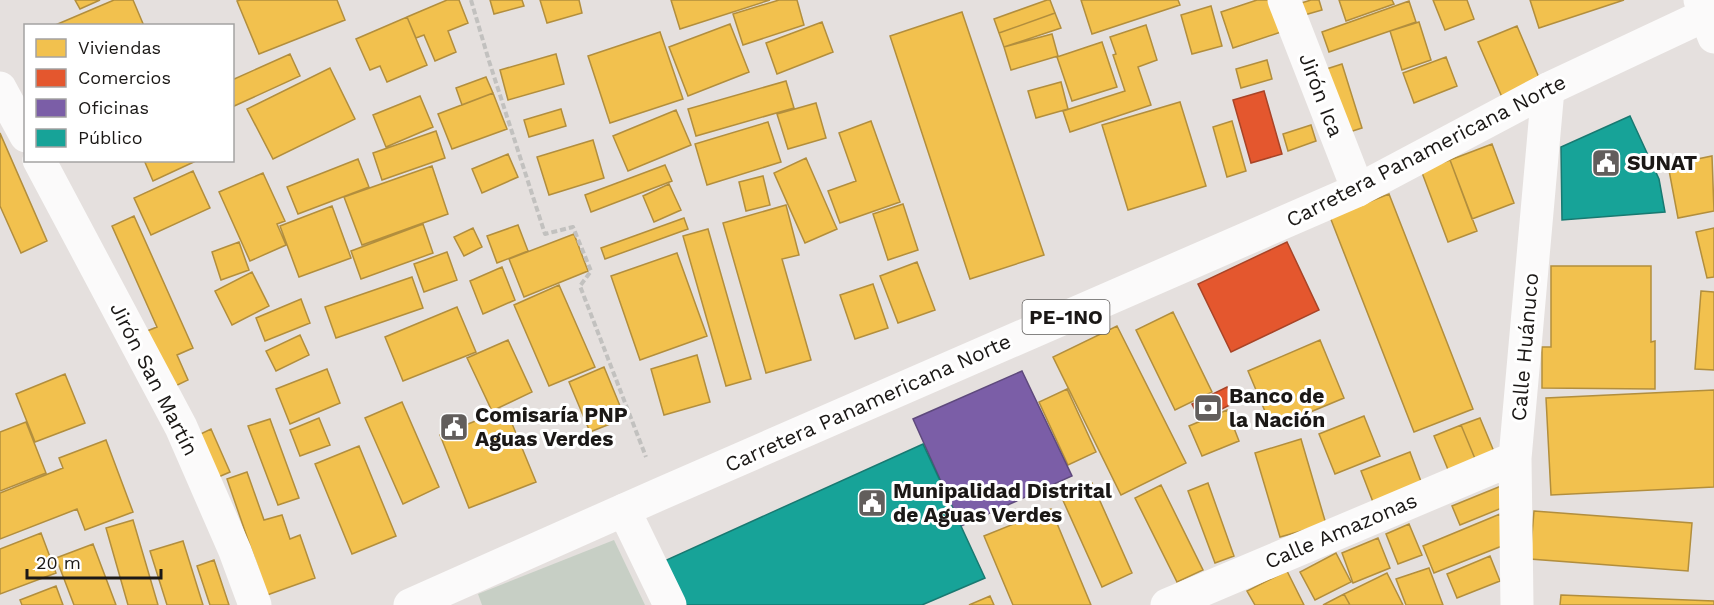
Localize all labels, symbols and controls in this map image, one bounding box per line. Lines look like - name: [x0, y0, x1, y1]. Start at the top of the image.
- legend: [24, 24, 234, 162]
- text: Viviendas: [78, 37, 161, 58]
- street label: Jirón Ica: [1294, 49, 1349, 141]
- text: Comercios: [78, 67, 171, 88]
- street label: Carretera Panamericana Norte: [1282, 69, 1570, 232]
- text: Oficinas: [78, 97, 149, 118]
- text: Público: [78, 127, 143, 148]
- public building icon: SUNAT: [1590, 147, 1622, 179]
- place label: SUNAT: [1627, 150, 1697, 175]
- street label: Calle Huánuco: [1506, 272, 1543, 422]
- street label: Jirón San Martín: [105, 298, 204, 460]
- road number: PE-1NO: [1022, 300, 1110, 334]
- street label: Carretera Panamericana Norte: [721, 328, 1015, 477]
- place label: Banco de la Nación: [1229, 383, 1325, 432]
- bank icon: Banco de la Nación: [1192, 392, 1224, 424]
- place label: Comisaría PNP Aguas Verdes: [475, 402, 628, 451]
- public building icon: Comisaría PNP Aguas Verdes: [438, 411, 470, 443]
- place label: Munipalidad Distrital de Aguas Verdes: [893, 478, 1112, 527]
- public building icon: Munipalidad Distrital de Aguas Verdes: [856, 487, 888, 519]
- street label: Calle Amazonas: [1261, 487, 1421, 574]
- scale bar: [27, 542, 160, 580]
- text: 20 m: [36, 552, 81, 573]

